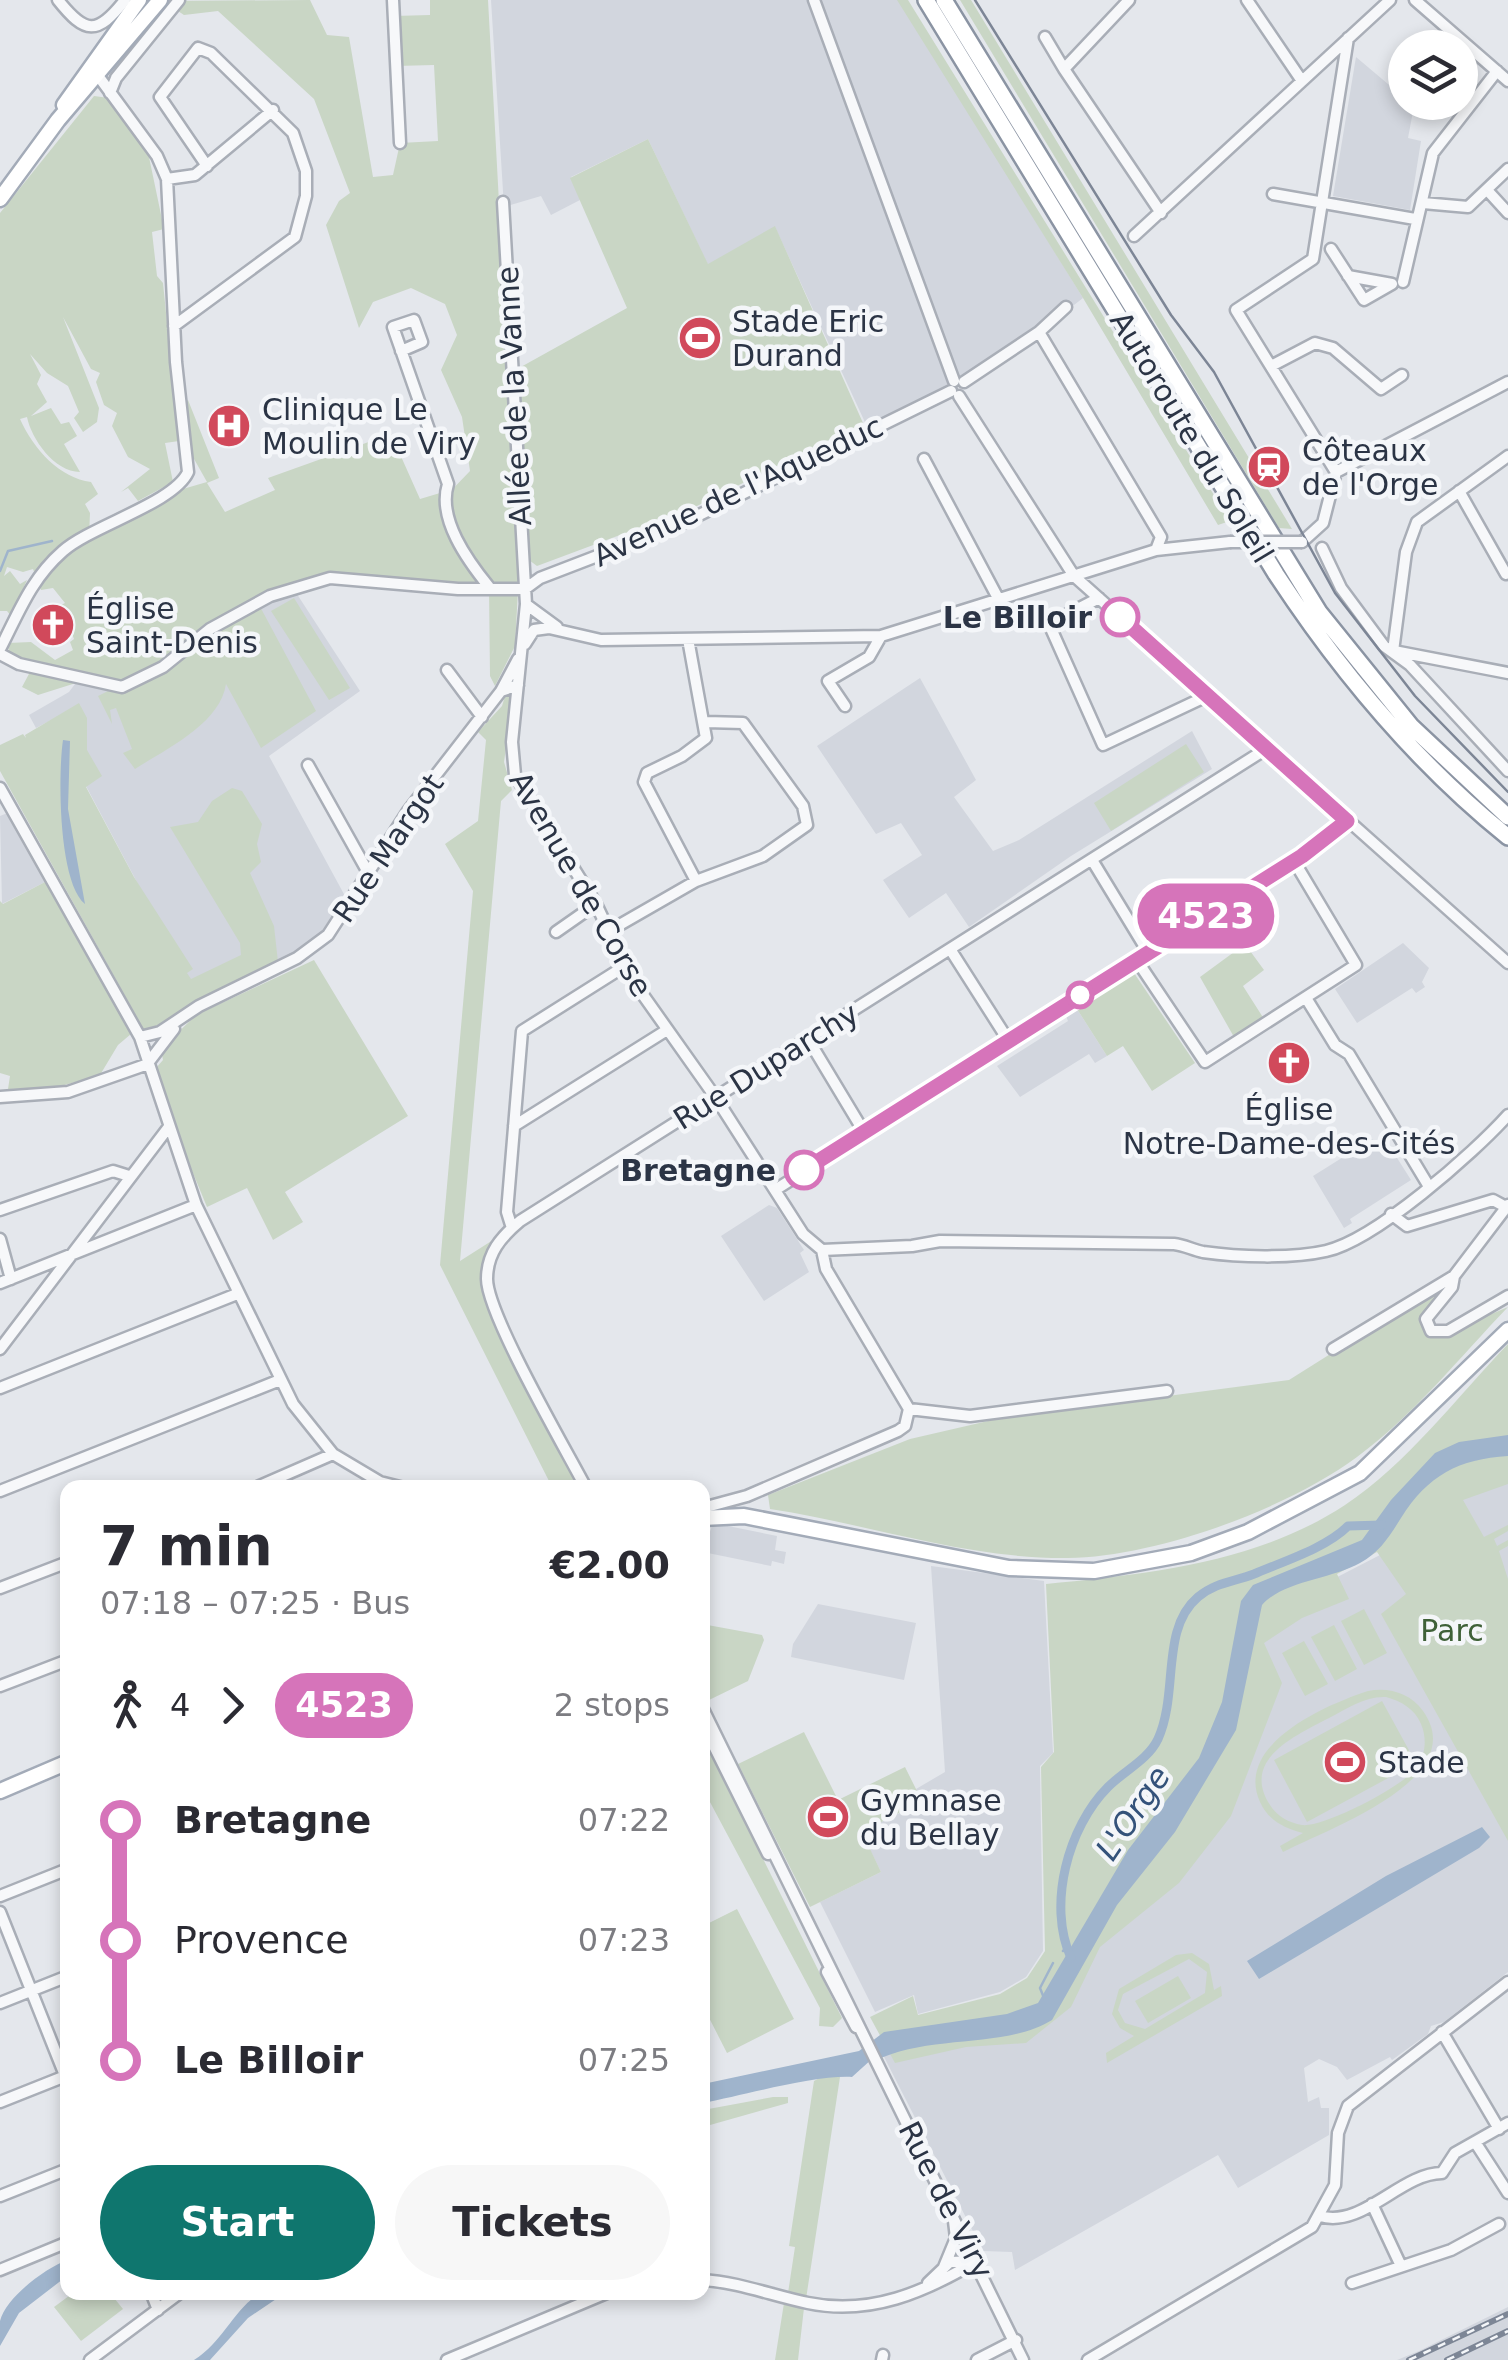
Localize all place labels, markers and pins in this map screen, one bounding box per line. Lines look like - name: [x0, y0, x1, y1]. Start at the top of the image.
- place label: Stade Eric Durand: [732, 304, 884, 373]
- sports icon: Stade Eric Durand: [677, 315, 723, 361]
- place label: Clinique Le Moulin de Viry: [262, 392, 476, 461]
- hospital icon: Clinique Le Moulin de Viry: [206, 403, 252, 449]
- place label: Côteaux de l'Orge: [1302, 433, 1439, 502]
- station icon: Côteaux de l'Orge: [1246, 444, 1292, 490]
- place label: Église Saint-Denis: [86, 591, 258, 660]
- marker: Le Billoir: [1101, 598, 1139, 636]
- place label: Le Billoir: [943, 600, 1092, 635]
- church icon: Église Saint-Denis: [30, 602, 76, 648]
- unlabelled marker: [1067, 982, 1093, 1008]
- church icon: Église Notre-Dame-des-Cités: [1266, 1040, 1312, 1086]
- place label: Église Notre-Dame-des-Cités: [1123, 1092, 1455, 1161]
- marker: Bretagne: [785, 1151, 823, 1189]
- place label: Bretagne: [620, 1153, 776, 1188]
- sports icon: Stade: [1322, 1739, 1368, 1785]
- place label: Stade: [1378, 1745, 1465, 1780]
- place label: Gymnase du Bellay: [860, 1783, 1002, 1852]
- sports icon: Gymnase du Bellay: [805, 1794, 851, 1840]

